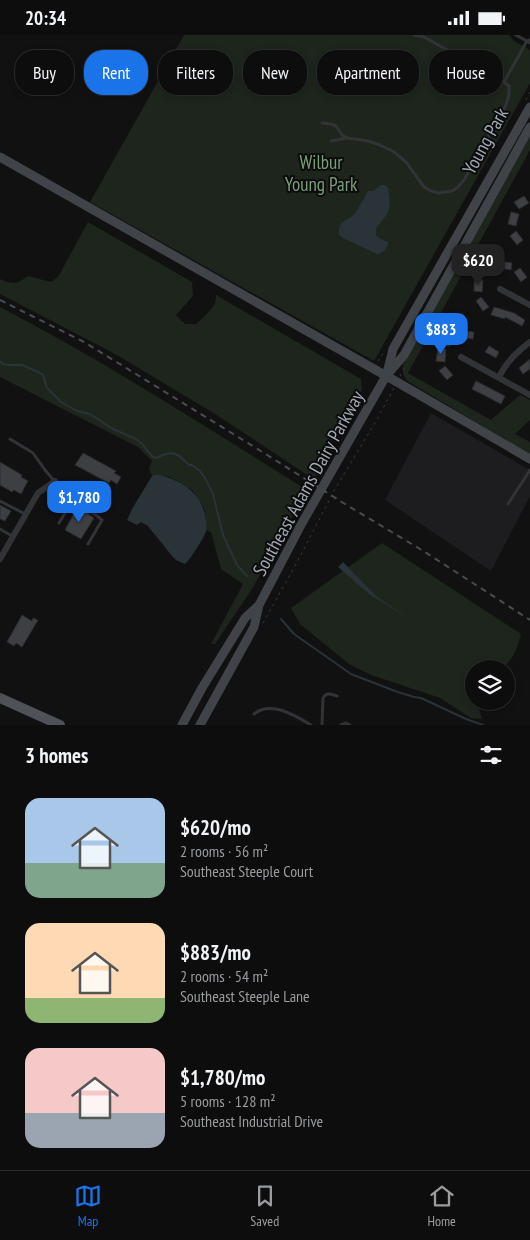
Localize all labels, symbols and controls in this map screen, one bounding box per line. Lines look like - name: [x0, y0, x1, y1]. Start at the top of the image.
- text: 20:34: [25, 6, 66, 30]
- chip: Buy: [15, 50, 74, 95]
- chip: Rent: [84, 50, 148, 95]
- chip: Filters: [158, 50, 233, 95]
- chip: New: [243, 50, 307, 95]
- chip: Apartment: [317, 50, 419, 95]
- chip: House: [429, 50, 503, 95]
- street label: Young Park: [457, 103, 513, 179]
- park label: Wilbur Young Park: [285, 150, 358, 196]
- pin: $620: [448, 243, 508, 286]
- text: $620: [463, 250, 493, 270]
- pin: $883: [411, 313, 471, 355]
- text: $883: [426, 319, 456, 339]
- street label: Southeast Adams Dairy Parkway: [247, 385, 369, 580]
- pin: $1,780: [38, 481, 120, 523]
- text: $1,780: [58, 487, 100, 507]
- map controls: [465, 660, 515, 710]
- button: layers: [465, 660, 515, 710]
- icon: filters: [477, 741, 505, 769]
- text: 3 homes: [25, 742, 88, 769]
- text: $620/mo: [180, 814, 251, 841]
- icon: home: [65, 818, 125, 878]
- text: 2 rooms · 56 m²: [180, 841, 268, 861]
- text: Southeast Steeple Court: [180, 861, 313, 881]
- text: $883/mo: [180, 939, 251, 966]
- icon: home: [65, 943, 125, 1003]
- text: 2 rooms · 54 m²: [180, 966, 268, 986]
- text: Southeast Steeple Lane: [180, 986, 310, 1006]
- text: $1,780/mo: [180, 1064, 265, 1091]
- icon: home: [65, 1068, 125, 1128]
- text: 5 rooms · 128 m²: [180, 1091, 276, 1111]
- text: Southeast Industrial Drive: [180, 1111, 323, 1131]
- tab: Map: [74, 1182, 102, 1230]
- tab: Saved: [250, 1182, 279, 1230]
- tab: Home: [427, 1182, 456, 1230]

